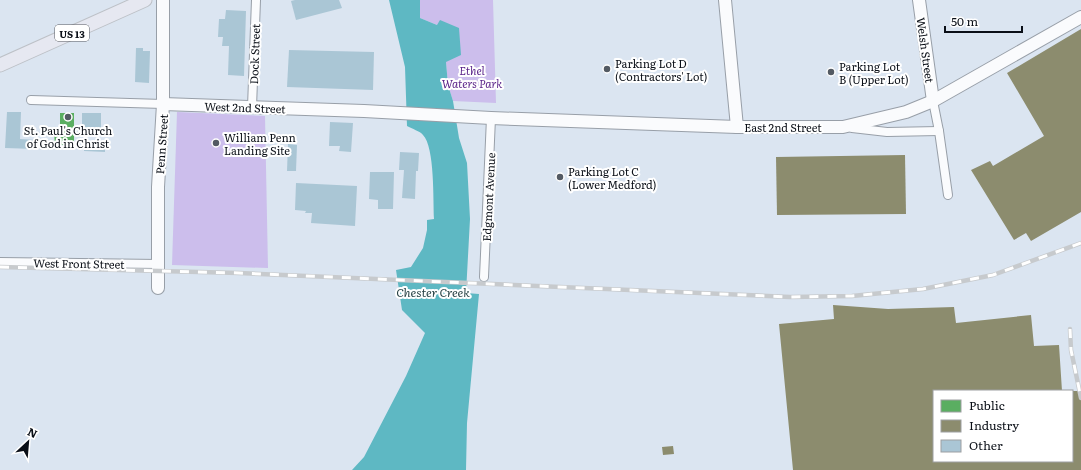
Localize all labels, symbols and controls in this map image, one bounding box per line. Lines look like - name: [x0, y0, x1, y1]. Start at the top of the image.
- scale bar: [945, 8, 1022, 34]
- text: 50 m: [951, 12, 978, 30]
- street label: Welsh Street: [913, 16, 939, 84]
- street label: Dock Street: [245, 23, 263, 85]
- road number: US 13: [55, 25, 89, 41]
- place label: Parking Lot D (Contractors' Lot): [615, 55, 707, 84]
- place label: Parking Lot B (Upper Lot): [839, 58, 909, 87]
- park label: Ethel Waters Park: [442, 62, 502, 91]
- marker: Parking Lot D (Contractors' Lot): [602, 64, 612, 74]
- marker: Parking Lot B (Upper Lot): [826, 67, 836, 77]
- street label: West 2nd Street: [204, 98, 286, 116]
- marker: St. Paul's Church of God in Christ: [63, 112, 73, 122]
- street label: Penn Street: [151, 113, 171, 175]
- street label: East 2nd Street: [744, 119, 822, 135]
- place label: St. Paul's Church of God in Christ: [24, 122, 112, 151]
- place label: William Penn Landing Site: [224, 129, 296, 158]
- marker: William Penn Landing Site: [211, 138, 221, 148]
- street label: Edgmont Avenue: [478, 152, 498, 242]
- place label: Parking Lot C (Lower Medford): [568, 163, 657, 192]
- marker: Parking Lot C (Lower Medford): [555, 172, 565, 182]
- street label: West Front Street: [33, 254, 125, 272]
- water label: Chester Creek: [396, 283, 470, 301]
- legend: [933, 390, 1073, 462]
- text: Public: [969, 396, 1005, 414]
- text: Industry: [969, 416, 1019, 434]
- north arrow: [8, 422, 48, 462]
- text: N: [25, 423, 40, 441]
- text: Other: [969, 436, 1003, 454]

